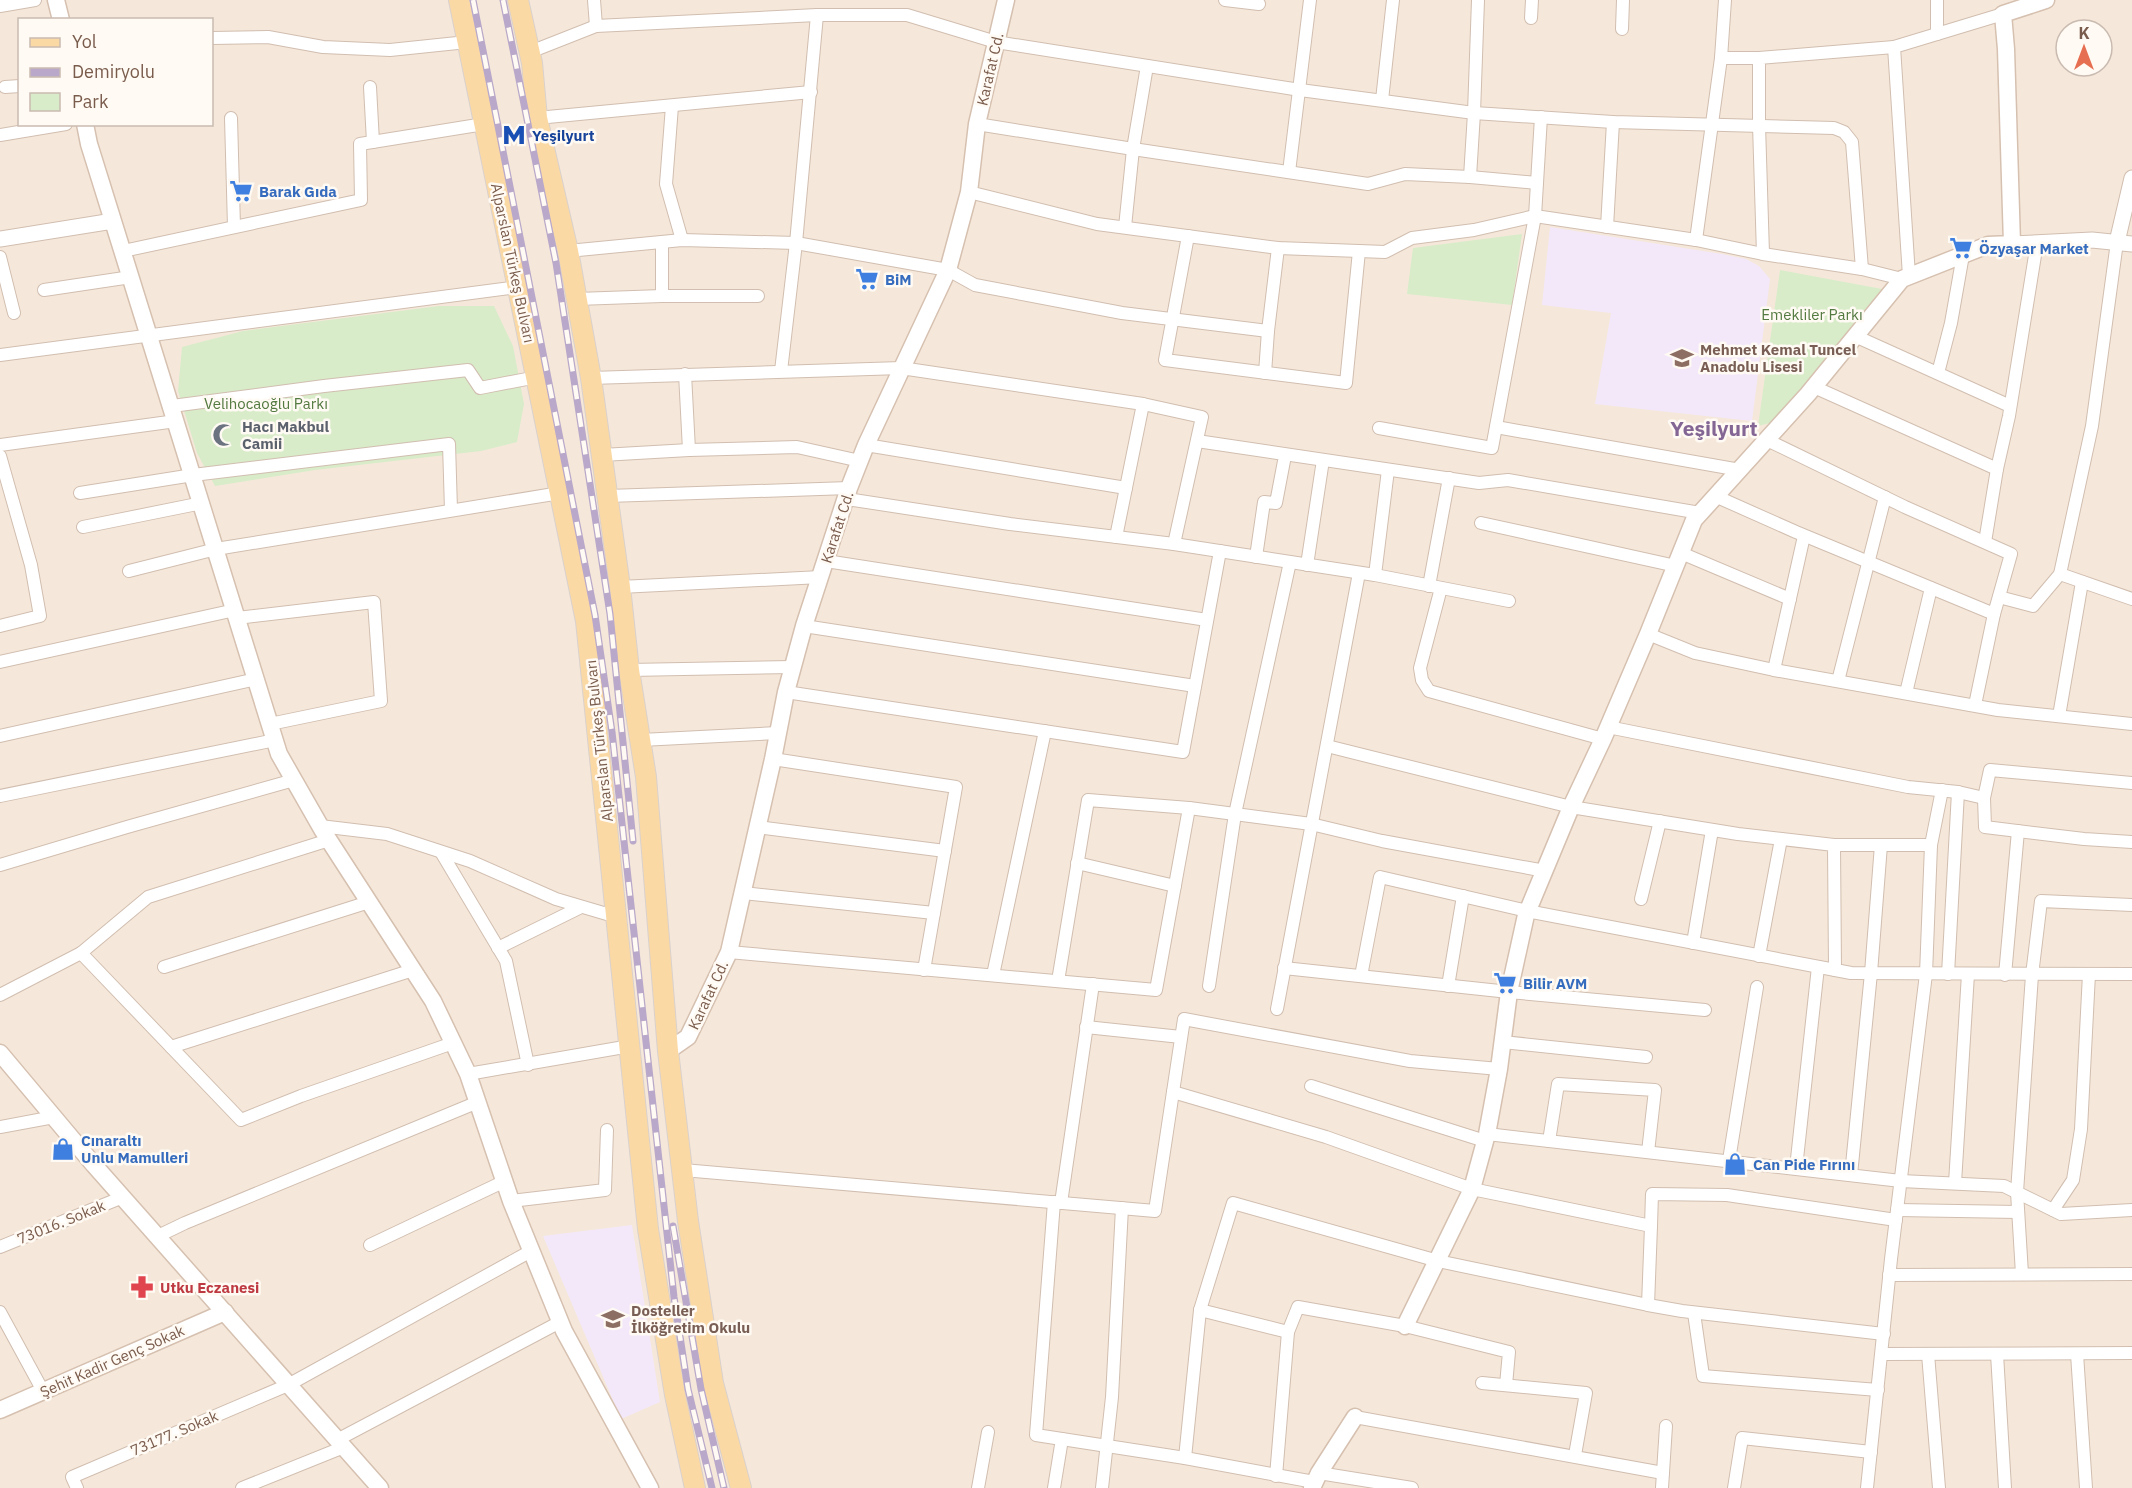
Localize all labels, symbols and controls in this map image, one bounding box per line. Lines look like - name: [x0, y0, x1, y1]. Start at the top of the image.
- legend: [18, 18, 213, 126]
- north arrow: [2054, 18, 2114, 78]
- text: K: [2078, 23, 2090, 43]
- text: Yol: [72, 30, 97, 53]
- street label: Karafat Cd.: [972, 31, 1008, 107]
- text: Demiryolu: [72, 60, 155, 83]
- text: Park: [72, 90, 109, 113]
- metro station icon: Yeşilyurt: [501, 122, 527, 148]
- place label: Yeşilyurt: [532, 126, 595, 145]
- supermarket icon: Barak Gıda: [228, 178, 254, 204]
- street label: Alparslan Türkeş Bulvarı: [487, 181, 539, 345]
- place label: Barak Gıda: [259, 182, 337, 201]
- supermarket icon: Özyaşar Market: [1948, 235, 1974, 261]
- place label: Özyaşar Market: [1979, 239, 2089, 258]
- supermarket icon: BiM: [854, 266, 880, 292]
- place label: BiM: [885, 270, 912, 289]
- park label: Emekliler Parkı: [1761, 305, 1863, 324]
- place label: Mehmet Kemal Tuncel Anadolu Lisesi: [1700, 340, 1856, 376]
- school or university icon: Mehmet Kemal Tuncel Anadolu Lisesi: [1669, 345, 1695, 371]
- park label: Velihocaoğlu Parkı: [204, 394, 328, 413]
- district label: Yeşilyurt: [1670, 414, 1758, 442]
- place label: Hacı Makbul Camii: [242, 417, 330, 453]
- mosque icon: Hacı Makbul Camii: [211, 422, 237, 448]
- street label: Karafat Cd.: [816, 489, 858, 565]
- street label: Alparslan Türkeş Bulvarı: [581, 659, 617, 823]
- street label: Karafat Cd.: [684, 957, 732, 1033]
- supermarket icon: Bilir AVM: [1492, 970, 1518, 996]
- place label: Bilir AVM: [1523, 974, 1587, 993]
- place label: Cınaraltı Unlu Mamulleri: [81, 1131, 188, 1167]
- shop icon: Cınaraltı Unlu Mamulleri: [50, 1136, 76, 1162]
- shop icon: Can Pide Fırını: [1722, 1151, 1748, 1177]
- place label: Can Pide Fırını: [1753, 1155, 1855, 1174]
- street label: 73016. Sokak: [14, 1196, 108, 1248]
- pharmacy icon: Utku Eczanesi: [129, 1274, 155, 1300]
- place label: Utku Eczanesi: [160, 1278, 259, 1297]
- place label: Dosteller İlköğretim Okulu: [631, 1301, 750, 1337]
- school or university icon: Dosteller İlköğretim Okulu: [600, 1306, 626, 1332]
- street label: Şehit Kadir Genç Sokak: [37, 1321, 187, 1401]
- street label: 73177. Sokak: [127, 1406, 221, 1460]

